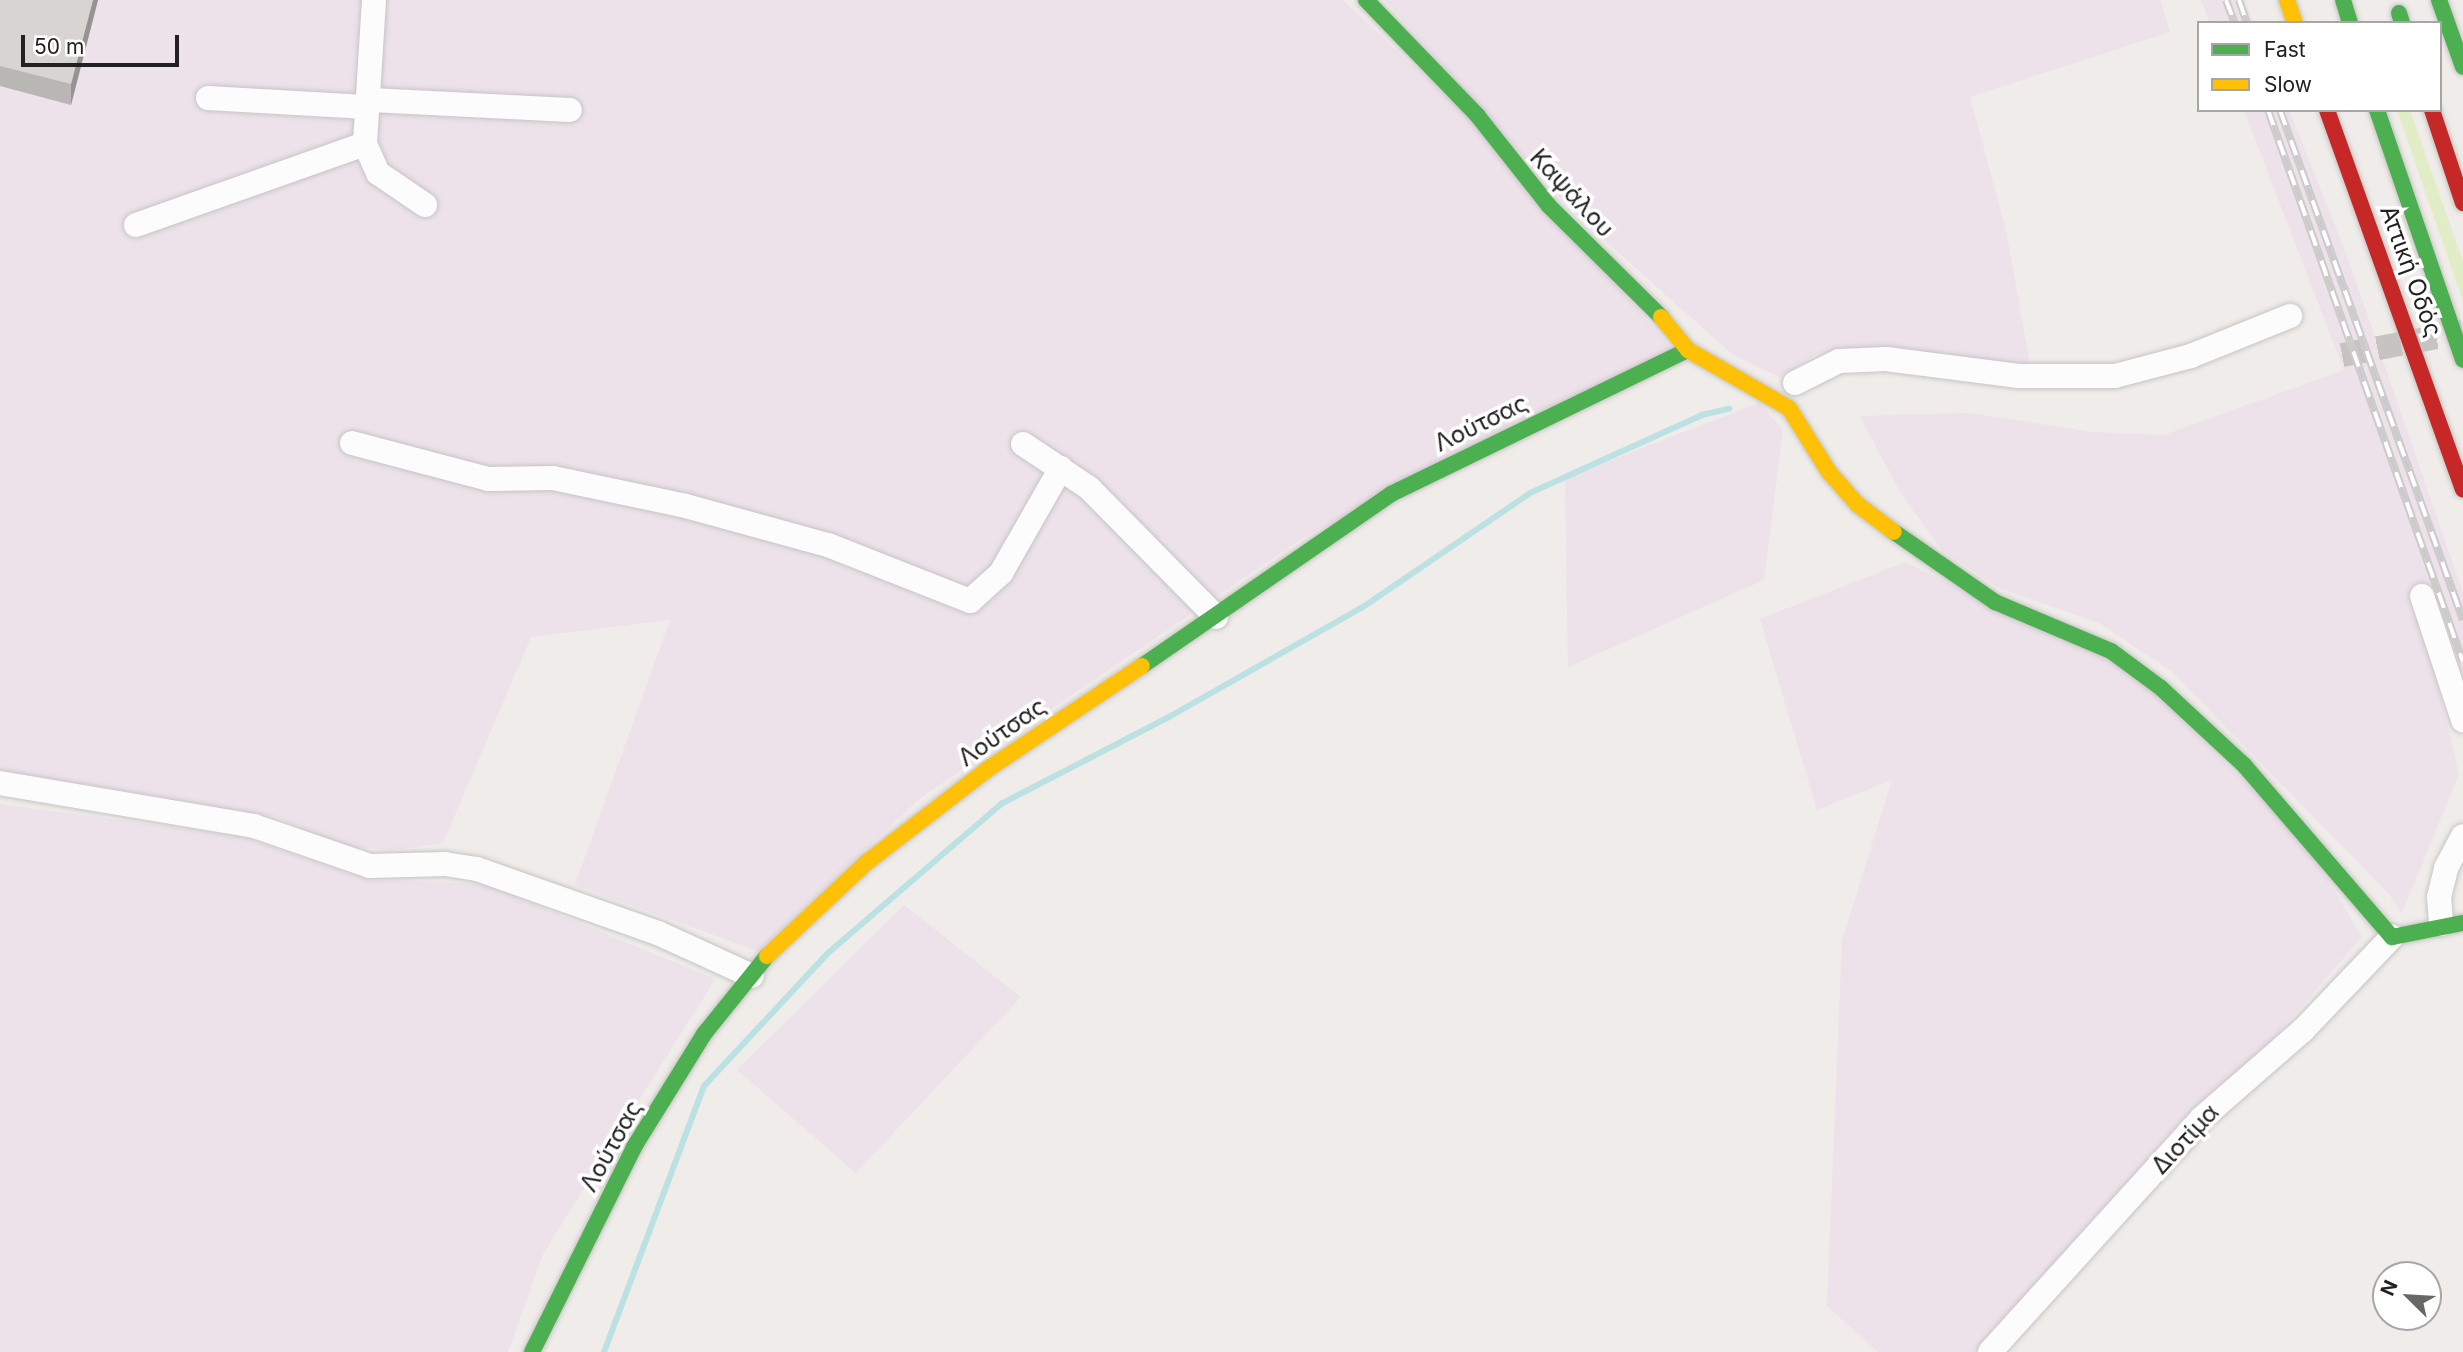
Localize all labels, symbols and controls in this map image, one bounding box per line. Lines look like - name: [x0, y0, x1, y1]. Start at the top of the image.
- scale bar: [24, 21, 182, 65]
- legend: [2197, 21, 2442, 112]
- text: 50 m: [34, 34, 84, 59]
- text: Fast: [2264, 37, 2306, 62]
- text: Slow: [2264, 72, 2312, 97]
- street label: Καψάλου: [1524, 143, 1620, 243]
- street label: Αττική Οδός: [2374, 201, 2448, 341]
- street label: Λούτσας: [1430, 388, 1532, 458]
- street label: Λούτσας: [953, 691, 1051, 773]
- street label: Λούτσας: [574, 1095, 648, 1197]
- street label: Διοτίμα: [2145, 1098, 2225, 1180]
- north arrow: [2372, 1261, 2442, 1331]
- text: N: [2376, 1277, 2403, 1299]

